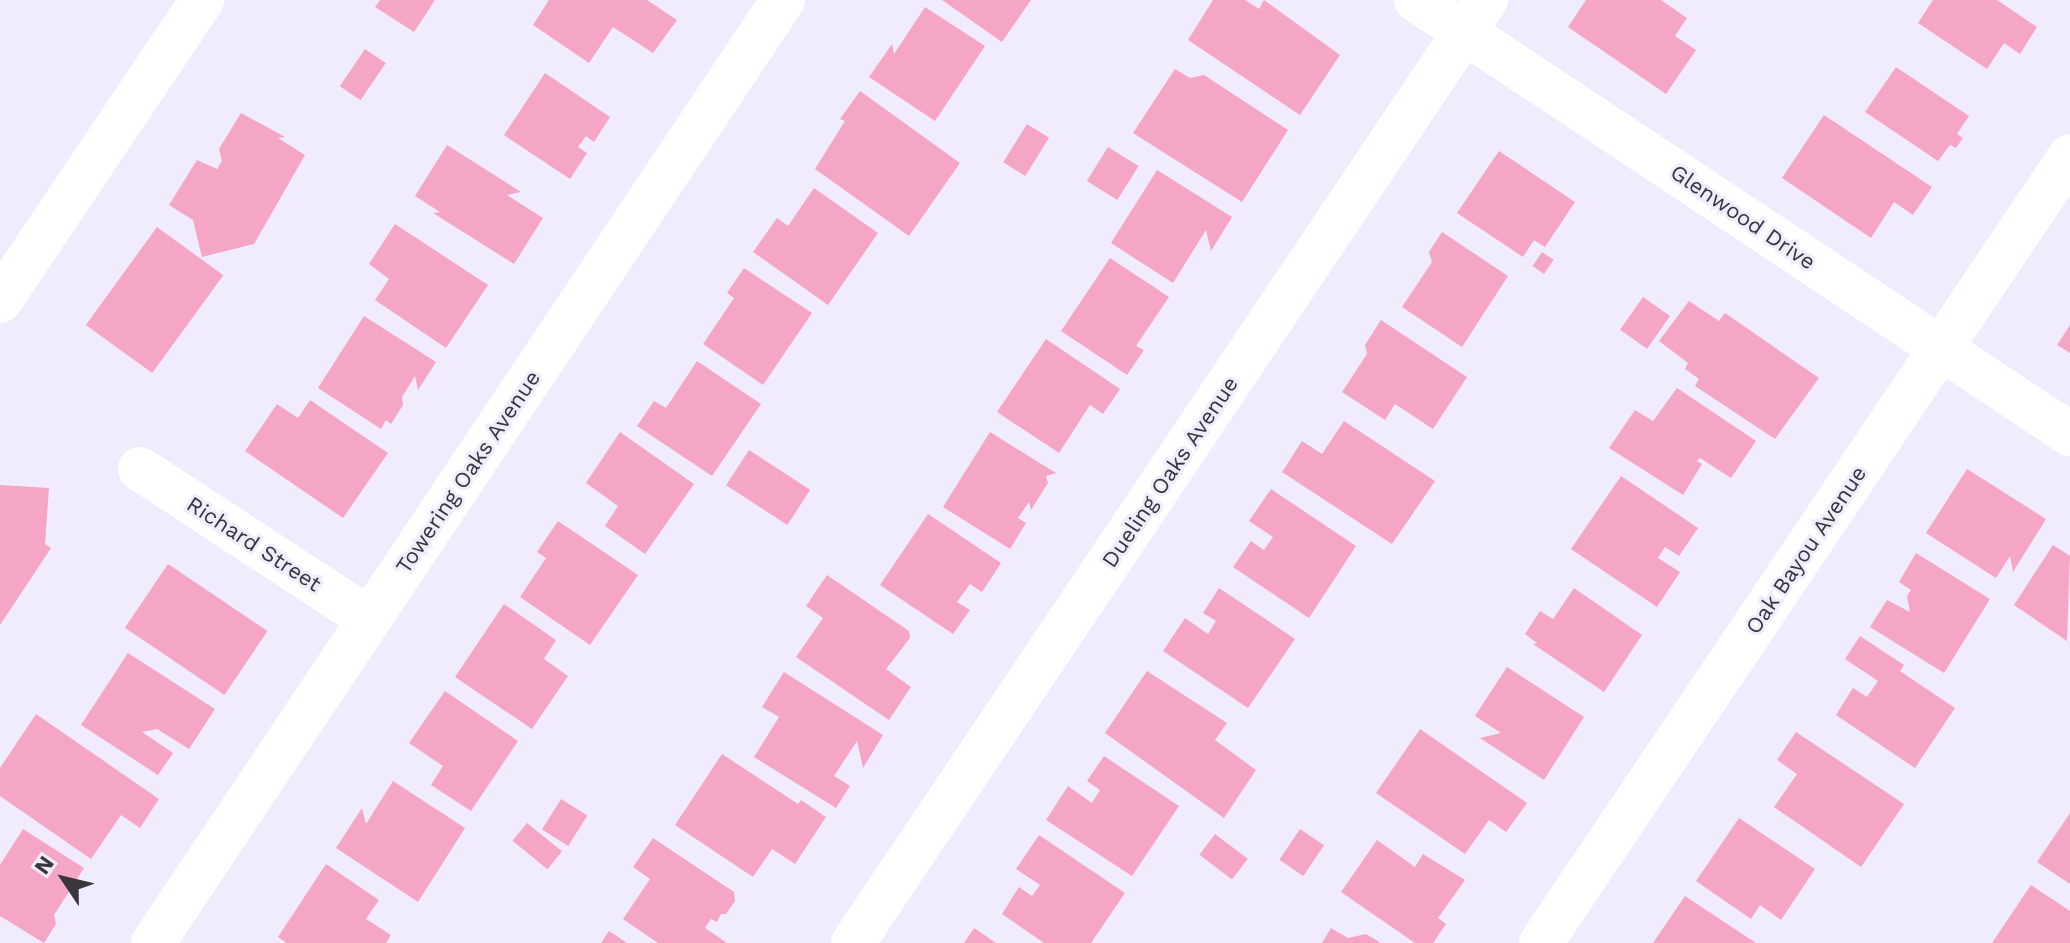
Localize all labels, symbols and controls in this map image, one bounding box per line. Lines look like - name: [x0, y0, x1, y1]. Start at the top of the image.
- street label: Glenwood Drive: [1665, 159, 1821, 275]
- street label: Towering Oaks Avenue: [390, 365, 546, 579]
- street label: Dueling Oaks Avenue: [1096, 371, 1244, 573]
- street label: Oak Bayou Avenue: [1740, 460, 1872, 640]
- street label: Richard Street: [182, 491, 326, 597]
- north arrow: [24, 839, 104, 919]
- text: N: [29, 851, 59, 879]

